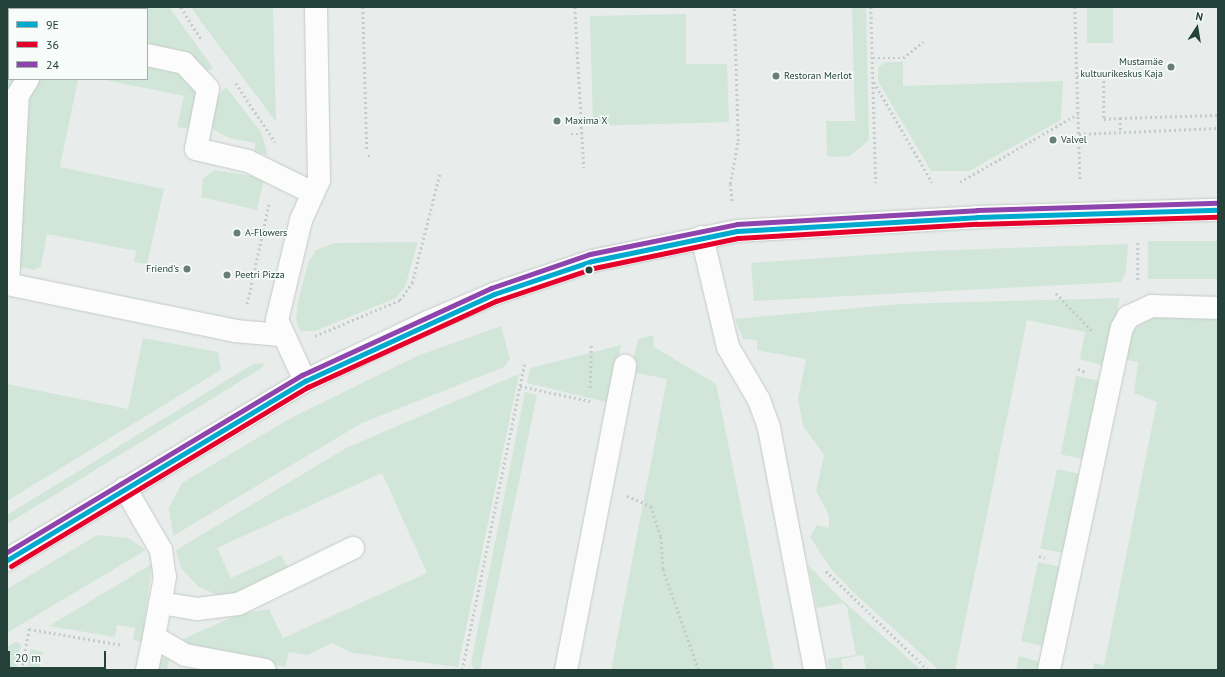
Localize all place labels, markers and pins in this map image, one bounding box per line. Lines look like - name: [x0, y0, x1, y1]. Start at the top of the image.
- place label: Mustamäe kultuurikeskus Kaja: [1080, 55, 1163, 78]
- marker: Mustamäe kultuurikeskus Kaja: [1166, 62, 1176, 72]
- place label: Restoran Merlot: [784, 70, 852, 82]
- marker: Restoran Merlot: [771, 71, 781, 81]
- place label: Maxima X: [565, 115, 608, 127]
- marker: Maxima X: [552, 116, 562, 126]
- place label: Valvel: [1061, 134, 1087, 146]
- marker: Valvel: [1048, 135, 1058, 145]
- place label: A-Flowers: [245, 227, 287, 239]
- marker: A-Flowers: [232, 228, 242, 238]
- place label: Friend's: [146, 263, 179, 275]
- marker: Friend's: [182, 264, 192, 274]
- unlabelled marker: [584, 265, 594, 275]
- place label: Peetri Pizza: [235, 269, 285, 281]
- marker: Peetri Pizza: [222, 270, 232, 280]

